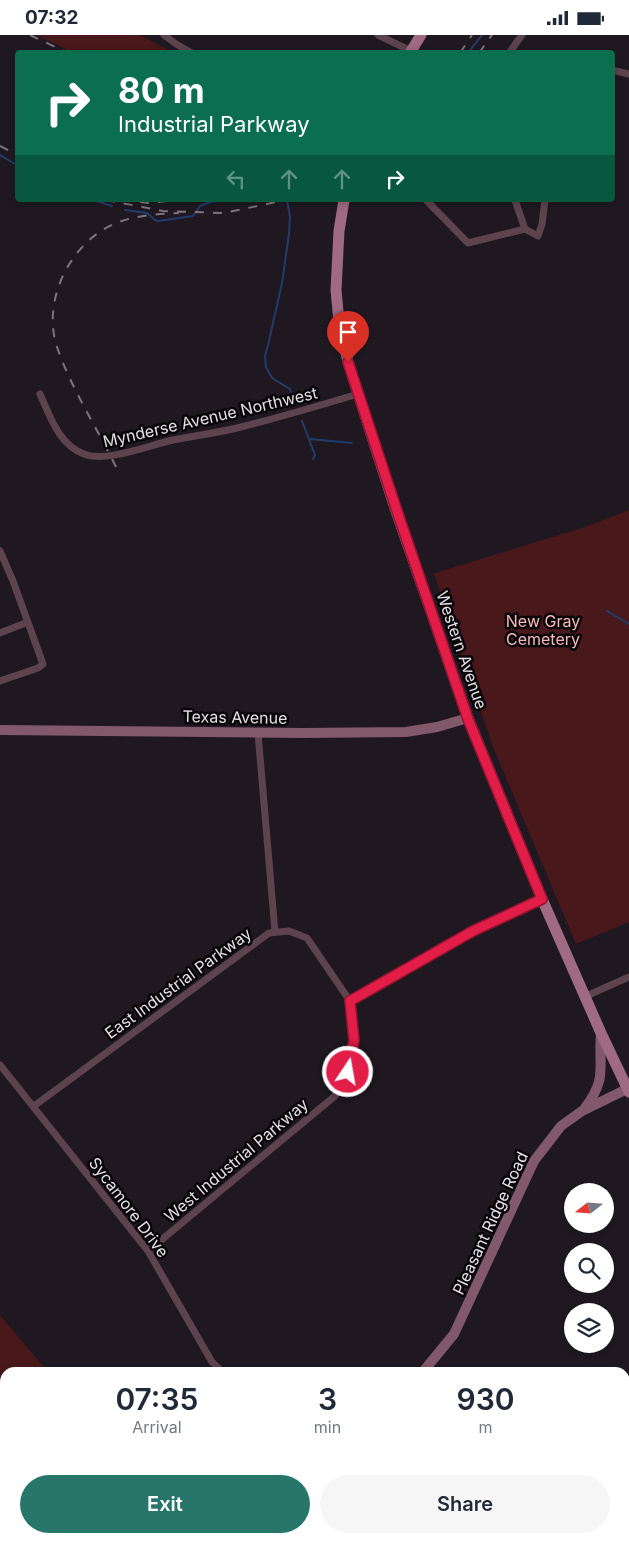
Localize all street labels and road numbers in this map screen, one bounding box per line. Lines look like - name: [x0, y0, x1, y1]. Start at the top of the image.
- street label: Mynderse Avenue Northwest: [101, 383, 319, 451]
- street label: Western Avenue: [432, 588, 492, 712]
- street label: Texas Avenue: [182, 706, 288, 728]
- street label: East Industrial Parkway: [101, 923, 255, 1043]
- street label: West Industrial Parkway: [160, 1094, 312, 1226]
- street label: Pleasant Ridge Road: [448, 1148, 532, 1298]
- street label: Sycamore Drive: [85, 1153, 173, 1261]

